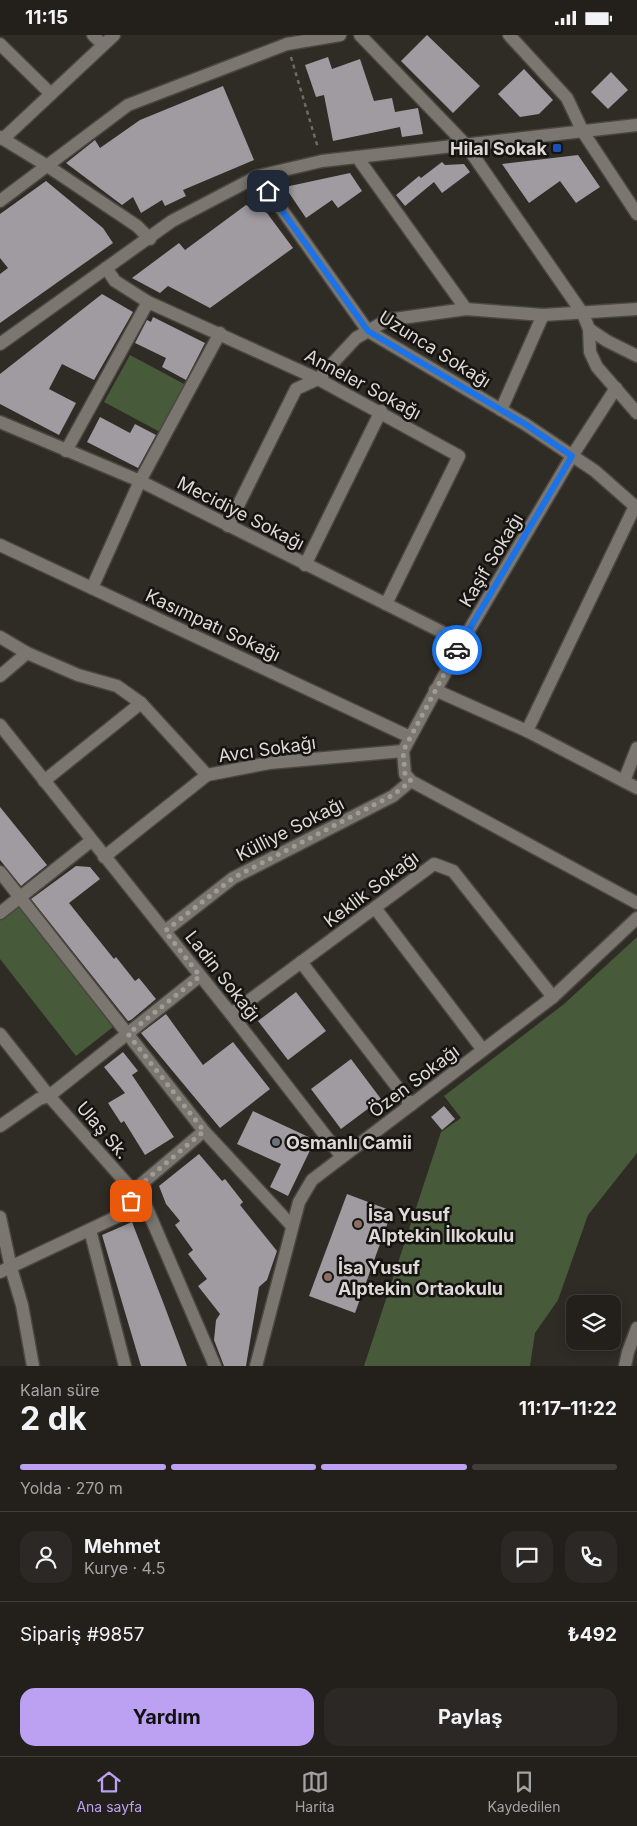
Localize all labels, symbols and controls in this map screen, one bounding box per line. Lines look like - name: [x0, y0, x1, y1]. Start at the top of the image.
- text: 11:15: [25, 6, 68, 29]
- place label: Hilal Sokak: [450, 138, 548, 159]
- marker: Hilal Sokak: [551, 142, 563, 154]
- pin: [247, 170, 289, 212]
- icon: home: [254, 177, 282, 205]
- street label: Uzunca Sokağı: [375, 306, 495, 392]
- street label: Anneler Sokağı: [301, 345, 425, 423]
- street label: Mecidiye Sokağı: [174, 472, 308, 554]
- street label: Kaşif Sokağı: [455, 509, 527, 611]
- street label: Kasımpatı Sokağı: [142, 585, 284, 665]
- courier: [432, 625, 482, 675]
- icon: car: [443, 636, 471, 664]
- street label: Avcı Sokağı: [217, 732, 317, 766]
- street label: Külliye Sokağı: [233, 793, 347, 865]
- street label: Keklik Sokağı: [319, 847, 423, 931]
- street label: Ladin Sokağı: [181, 927, 265, 1025]
- street label: Özen Sokağı: [364, 1040, 463, 1122]
- street label: Ulaş Sk.: [72, 1097, 134, 1163]
- place label: Osmanlı Camii: [286, 1132, 412, 1153]
- marker: Osmanlı Camii: [270, 1136, 282, 1148]
- pin: [110, 1180, 152, 1222]
- icon: bag: [117, 1187, 145, 1215]
- place label: İsa Yusuf Alptekin İlkokulu: [368, 1204, 514, 1246]
- marker: İsa Yusuf Alptekin İlkokulu: [352, 1218, 364, 1230]
- place label: İsa Yusuf Alptekin Ortaokulu: [338, 1257, 503, 1299]
- marker: İsa Yusuf Alptekin Ortaokulu: [322, 1271, 334, 1283]
- map controls: [566, 1295, 621, 1350]
- button: layers: [566, 1295, 621, 1350]
- text: Kalan süre: [20, 1380, 100, 1400]
- text: 11:17–11:22: [519, 1397, 617, 1420]
- text: 2 dk: [20, 1399, 86, 1438]
- text: Yolda · 270 m: [20, 1478, 123, 1498]
- button: person: [20, 1531, 72, 1583]
- button: chat: [501, 1531, 553, 1583]
- button: phone: [565, 1531, 617, 1583]
- text: Mehmet: [84, 1535, 160, 1558]
- text: Kurye · 4.5: [84, 1558, 165, 1578]
- text: Sipariş #9857: [20, 1623, 145, 1646]
- text: ₺492: [568, 1623, 617, 1646]
- button: Yardım: [20, 1688, 314, 1746]
- button: Paylaş: [324, 1688, 617, 1746]
- tab: Ana sayfa: [76, 1768, 142, 1815]
- tab: Harita: [295, 1768, 335, 1815]
- tab: Kaydedilen: [487, 1768, 561, 1815]

